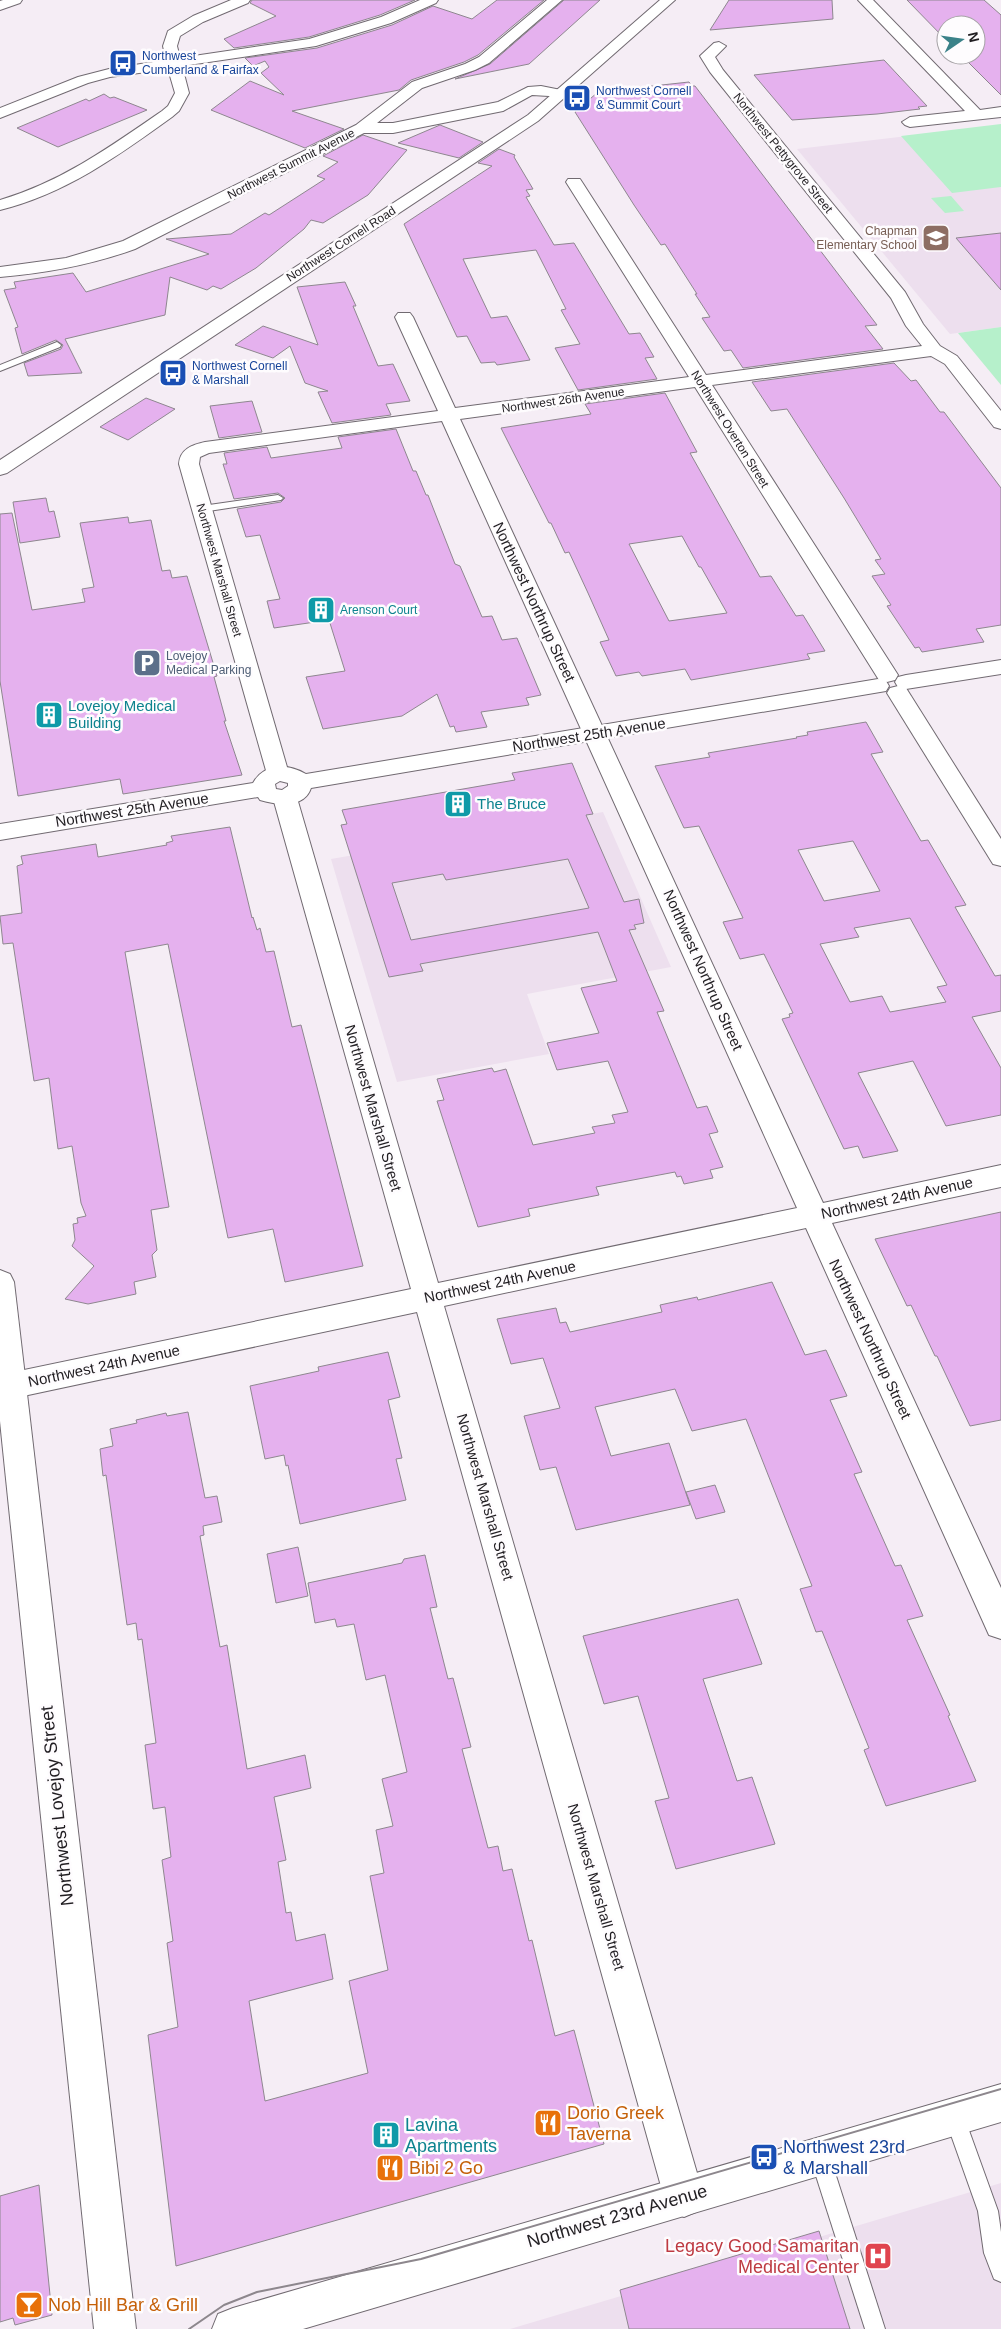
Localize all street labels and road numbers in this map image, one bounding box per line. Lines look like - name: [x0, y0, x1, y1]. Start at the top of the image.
- street label: Northwest Pettygrove Street: [730, 90, 836, 216]
- street label: Northwest Summit Avenue: [225, 126, 357, 202]
- street label: Northwest Cornell Road: [284, 203, 398, 285]
- street label: Northwest Overton Street: [688, 368, 772, 491]
- street label: Northwest 26th Avenue: [501, 384, 626, 416]
- street label: Northwest Marshall Street: [193, 502, 245, 639]
- street label: Northwest Northrup Street: [490, 519, 579, 685]
- street label: Northwest 25th Avenue: [511, 714, 667, 755]
- street label: Northwest 25th Avenue: [54, 789, 210, 830]
- street label: Northwest Northrup Street: [660, 887, 747, 1054]
- street label: Northwest Marshall Street: [342, 1023, 406, 1194]
- street label: Northwest 24th Avenue: [819, 1173, 974, 1222]
- street label: Northwest Northrup Street: [826, 1256, 915, 1422]
- street label: Northwest 24th Avenue: [422, 1257, 577, 1306]
- street label: Northwest 24th Avenue: [26, 1341, 181, 1390]
- street label: Northwest Marshall Street: [454, 1412, 518, 1583]
- street label: Northwest Lovejoy Street: [37, 1705, 77, 1907]
- street label: Northwest Marshall Street: [565, 1802, 629, 1973]
- street label: Northwest 23rd Avenue: [524, 2181, 710, 2251]

